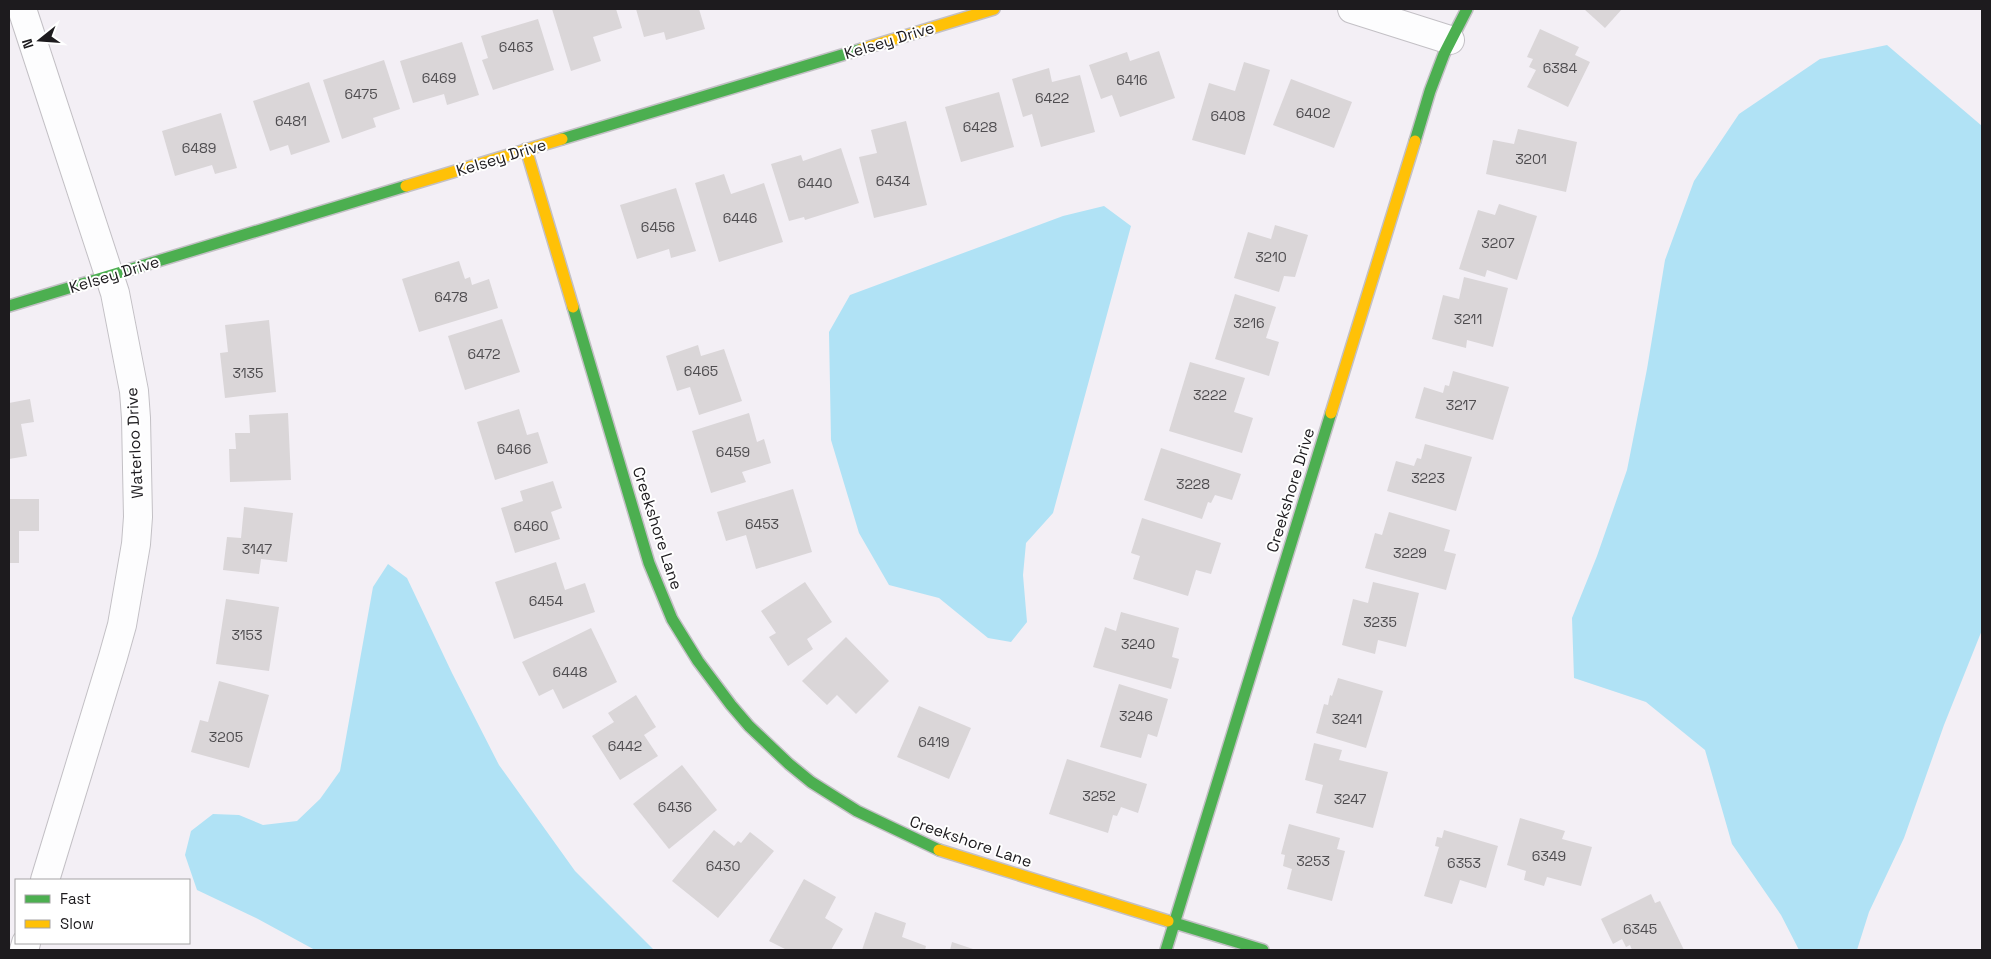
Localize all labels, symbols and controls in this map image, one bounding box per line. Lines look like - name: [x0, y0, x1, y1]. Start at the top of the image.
- north arrow: [15, 15, 65, 65]
- street label: Kelsey Drive: [842, 17, 937, 64]
- text: N: [18, 37, 38, 51]
- house number: 6463: [499, 38, 533, 56]
- house number: 6384: [1543, 59, 1577, 77]
- house number: 6469: [422, 69, 456, 87]
- house number: 6416: [1116, 71, 1148, 89]
- house number: 6475: [344, 85, 378, 103]
- house number: 6422: [1035, 89, 1069, 107]
- house number: 6402: [1296, 104, 1330, 122]
- house number: 6408: [1210, 107, 1246, 125]
- house number: 6481: [275, 112, 307, 130]
- house number: 6428: [963, 118, 998, 136]
- street label: Kelsey Drive: [454, 134, 549, 181]
- house number: 6489: [182, 139, 216, 157]
- house number: 3201: [1515, 150, 1547, 168]
- house number: 6434: [876, 172, 911, 190]
- house number: 6440: [797, 174, 833, 192]
- house number: 6446: [723, 209, 757, 227]
- house number: 6456: [641, 218, 675, 236]
- house number: 3207: [1481, 234, 1515, 252]
- house number: 3210: [1255, 248, 1287, 266]
- street label: Kelsey Drive: [67, 251, 162, 298]
- house number: 6478: [434, 288, 468, 306]
- house number: 3211: [1454, 310, 1482, 328]
- house number: 3216: [1233, 314, 1265, 332]
- house number: 6472: [467, 345, 501, 363]
- house number: 6465: [684, 362, 718, 380]
- house number: 3135: [233, 364, 263, 382]
- house number: 3222: [1193, 386, 1227, 404]
- street label: Waterloo Drive: [121, 387, 148, 499]
- house number: 3217: [1446, 396, 1476, 414]
- street label: Creekshore Drive: [1262, 425, 1319, 555]
- house number: 6466: [497, 440, 531, 458]
- house number: 6459: [716, 443, 750, 461]
- street label: Creekshore Lane: [628, 464, 687, 592]
- house number: 3223: [1411, 469, 1445, 487]
- house number: 3228: [1176, 475, 1210, 493]
- house number: 6453: [745, 515, 779, 533]
- house number: 6460: [514, 517, 548, 535]
- house number: 3147: [242, 540, 272, 558]
- house number: 3229: [1393, 544, 1427, 562]
- house number: 6454: [529, 592, 563, 610]
- house number: 3235: [1363, 613, 1397, 631]
- house number: 3153: [232, 626, 262, 644]
- house number: 3240: [1121, 635, 1155, 653]
- house number: 6448: [553, 663, 588, 681]
- house number: 3246: [1119, 707, 1153, 725]
- house number: 3241: [1332, 710, 1362, 728]
- house number: 3205: [209, 728, 243, 746]
- house number: 6419: [918, 733, 950, 751]
- house number: 6442: [608, 737, 642, 755]
- house number: 3252: [1082, 787, 1116, 805]
- house number: 3247: [1334, 790, 1366, 808]
- house number: 6436: [658, 798, 692, 816]
- street label: Creekshore Lane: [907, 811, 1035, 872]
- house number: 6349: [1532, 847, 1566, 865]
- house number: 3253: [1296, 852, 1330, 870]
- house number: 6353: [1447, 854, 1481, 872]
- house number: 6430: [706, 857, 740, 875]
- legend: [15, 879, 190, 944]
- text: Fast: [60, 889, 91, 908]
- text: Slow: [60, 914, 94, 933]
- house number: 6345: [1623, 920, 1657, 938]

